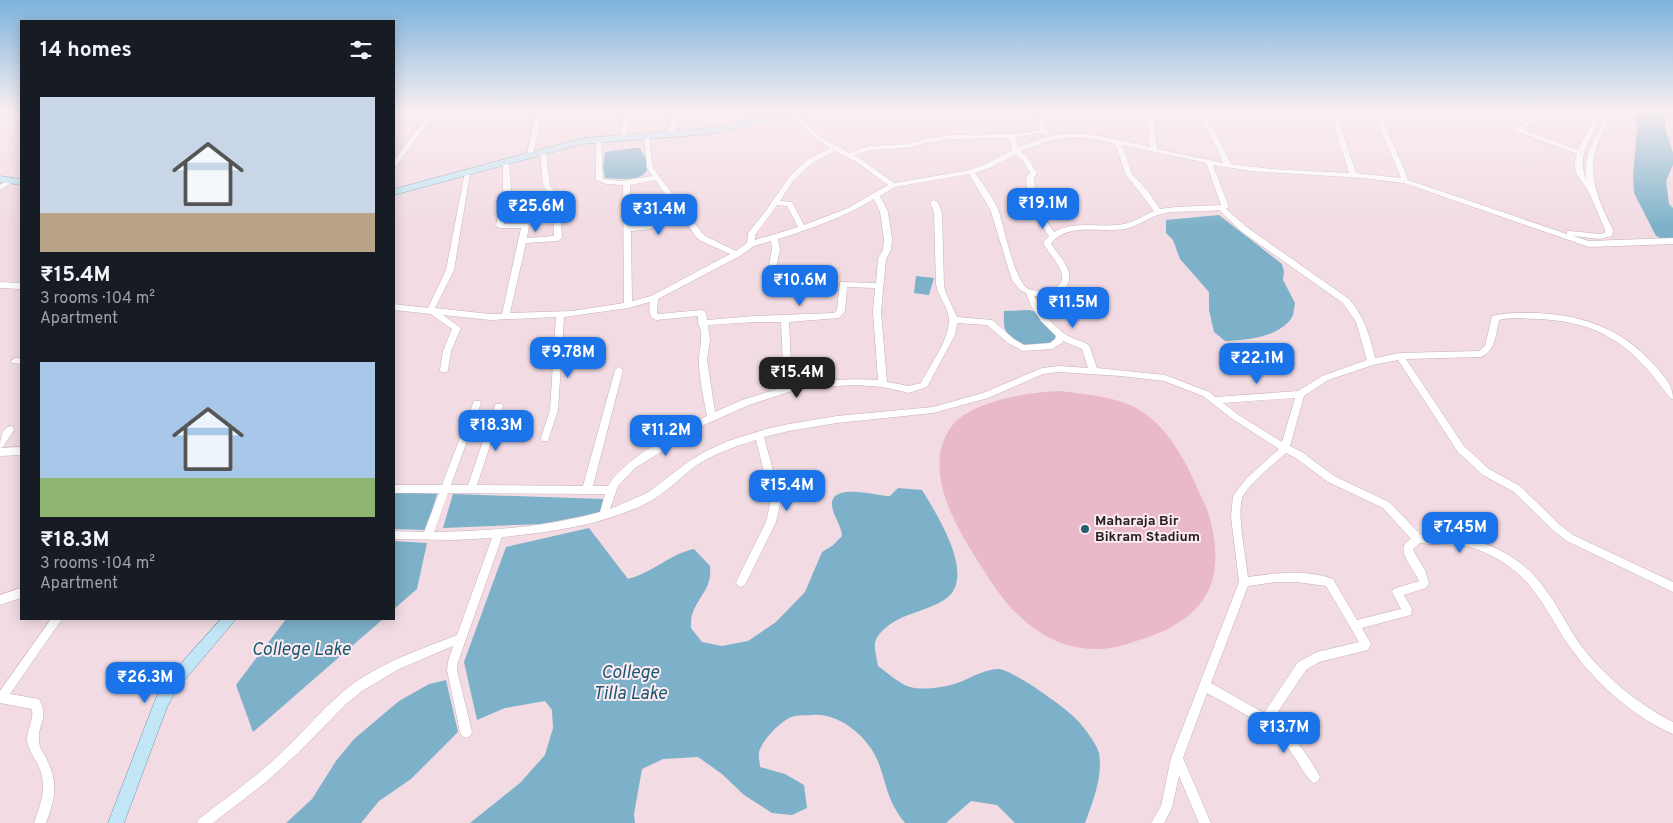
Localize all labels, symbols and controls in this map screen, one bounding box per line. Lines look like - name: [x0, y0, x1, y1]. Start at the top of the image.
- icon: filters: [347, 36, 375, 64]
- text: 14 homes: [40, 37, 132, 64]
- icon: home: [163, 129, 253, 219]
- pin: ₹19.1M: [1002, 188, 1084, 230]
- pin: ₹25.6M: [495, 190, 577, 233]
- pin: ₹31.4M: [618, 194, 700, 236]
- text: ₹19.1M: [1018, 194, 1068, 214]
- text: ₹25.6M: [508, 197, 564, 217]
- text: ₹31.4M: [632, 200, 686, 220]
- text: ₹15.4M: [40, 262, 111, 289]
- pin: ₹10.6M: [759, 264, 841, 307]
- text: ₹10.6M: [773, 271, 827, 291]
- pin: ₹11.5M: [1032, 286, 1114, 329]
- text: 3 rooms · 104 m²: [40, 289, 155, 309]
- text: ₹11.5M: [1048, 293, 1098, 313]
- text: Apartment: [40, 309, 118, 329]
- pin: ₹9.78M: [527, 336, 609, 379]
- pin: ₹22.1M: [1216, 342, 1298, 385]
- text: ₹9.78M: [541, 343, 595, 363]
- text: ₹22.1M: [1230, 349, 1284, 369]
- pin: ₹15.4M: [756, 356, 838, 399]
- text: ₹15.4M: [770, 363, 824, 383]
- icon: home: [163, 394, 253, 484]
- pin: ₹18.3M: [455, 410, 537, 452]
- pin: ₹11.2M: [625, 414, 707, 457]
- text: ₹18.3M: [470, 416, 522, 436]
- text: ₹11.2M: [641, 421, 691, 441]
- pin: ₹15.4M: [746, 470, 828, 512]
- text: ₹15.4M: [760, 476, 814, 496]
- pin: ₹7.45M: [1419, 512, 1501, 554]
- place label: Maharaja Bir Bikram Stadium: [1095, 513, 1200, 546]
- text: ₹7.45M: [1433, 518, 1487, 538]
- marker: Maharaja Bir Bikram Stadium: [1079, 523, 1091, 535]
- text: ₹18.3M: [40, 527, 110, 554]
- text: 3 rooms · 104 m²: [40, 554, 155, 574]
- text: Apartment: [40, 574, 118, 594]
- water label: College Lake: [251, 639, 351, 662]
- pin: ₹26.3M: [104, 662, 186, 704]
- water label: College Tilla Lake: [593, 662, 668, 706]
- text: ₹26.3M: [117, 668, 173, 688]
- pin: ₹13.7M: [1243, 712, 1325, 754]
- text: ₹13.7M: [1259, 718, 1309, 738]

